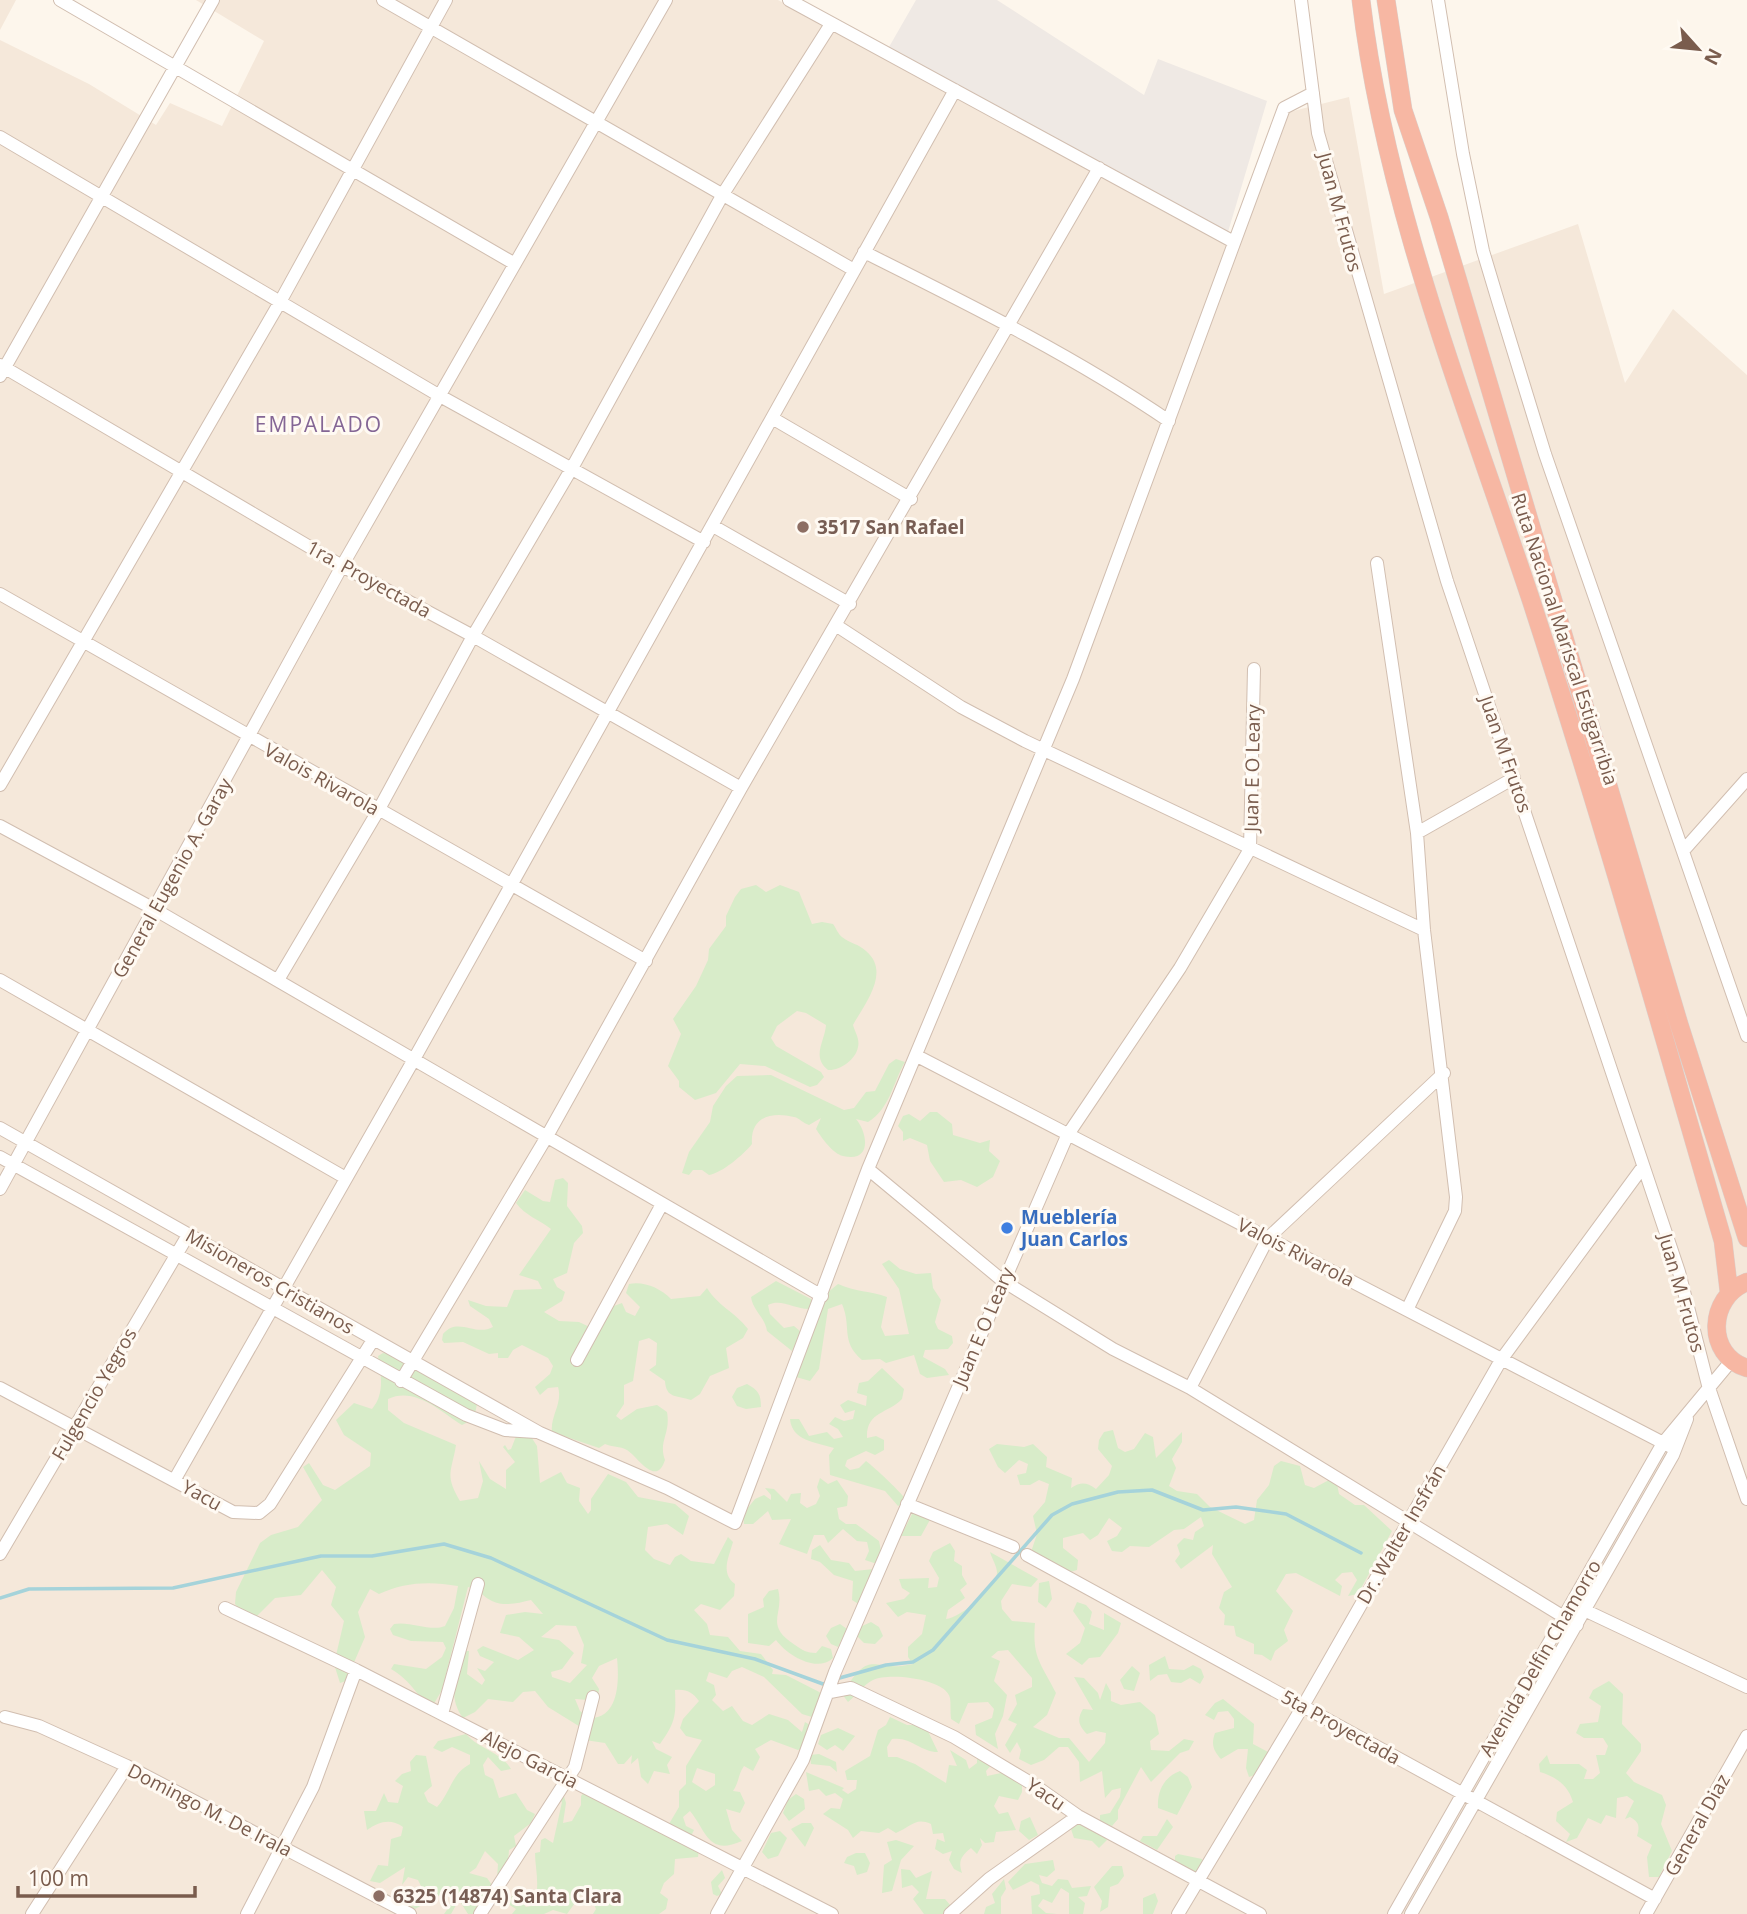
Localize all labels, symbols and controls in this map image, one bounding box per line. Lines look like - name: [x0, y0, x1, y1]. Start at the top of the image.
- north arrow: [1663, 14, 1733, 84]
- text: N: [1698, 44, 1728, 70]
- street label: Juan M Frutos: [1311, 148, 1368, 274]
- district label: EMPALADO: [255, 410, 383, 438]
- street label: Ruta Nacional Mariscal Estigarribia: [1505, 490, 1625, 788]
- place label: 3517 San Rafael: [817, 514, 965, 540]
- marker: 3517 San Rafael: [795, 519, 811, 535]
- street label: 1ra. Proyectada: [302, 534, 436, 624]
- street label: Juan M Frutos: [1473, 690, 1538, 816]
- street label: Juan E O Leary: [1238, 704, 1266, 834]
- street label: Valois Rivarola: [260, 737, 384, 821]
- street label: General Eugenio A. Garay: [106, 773, 238, 983]
- place label: Mueblería Juan Carlos: [1019, 1204, 1128, 1252]
- street label: Valois Rivarola: [1233, 1211, 1359, 1293]
- marker: Mueblería Juan Carlos: [999, 1220, 1015, 1236]
- street label: Misioneros Cristianos: [181, 1222, 359, 1340]
- street label: Juan M Frutos: [1652, 1229, 1711, 1355]
- street label: Juan E O Leary: [945, 1263, 1020, 1393]
- street label: Fulgencio Yegros: [45, 1323, 143, 1465]
- street label: Dr. Walter Insfrán: [1351, 1460, 1451, 1608]
- street label: Yacu: [177, 1473, 227, 1517]
- street label: Avenida Delfin Chamorro: [1473, 1555, 1607, 1761]
- street label: 5ta Proyectada: [1277, 1683, 1405, 1771]
- street label: Alejo Garcia: [477, 1724, 583, 1794]
- street label: Domingo M. De Irala: [123, 1757, 297, 1863]
- street label: General Diaz: [1658, 1769, 1736, 1881]
- street label: Yacu: [1021, 1771, 1071, 1817]
- scale bar: [18, 1854, 194, 1898]
- text: 100 m: [28, 1864, 89, 1892]
- place label: 6325 (14874) Santa Clara: [393, 1883, 622, 1909]
- marker: 6325 (14874) Santa Clara: [371, 1888, 387, 1904]

